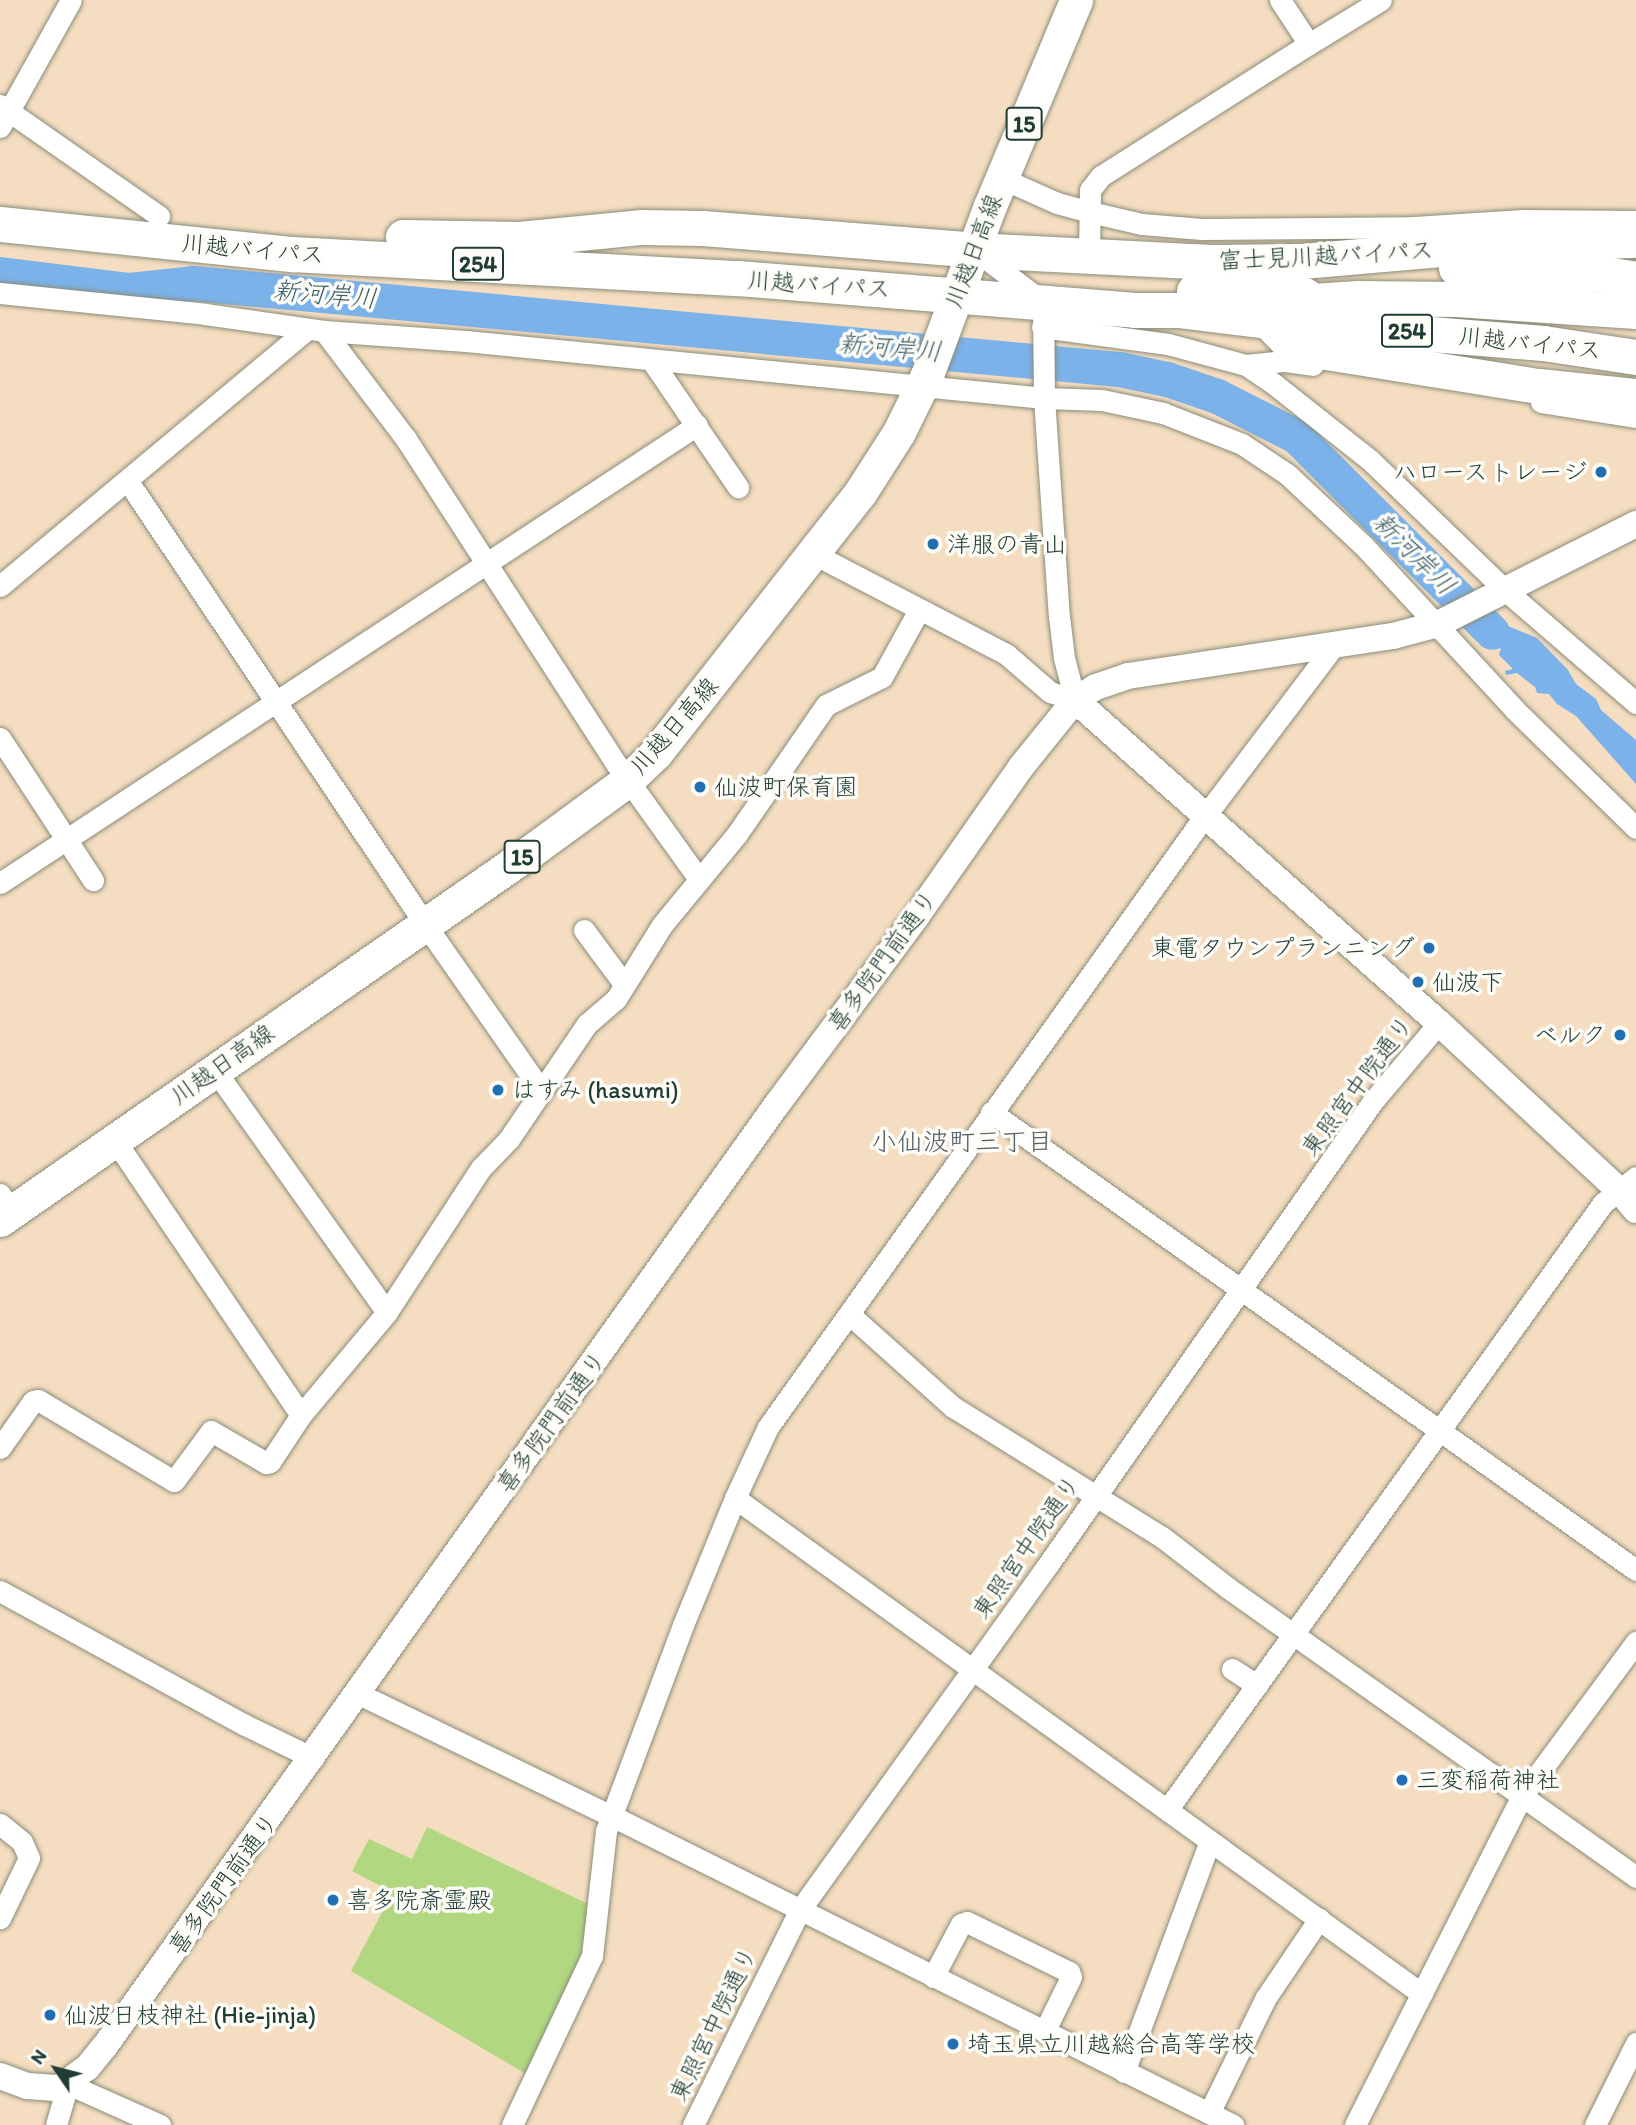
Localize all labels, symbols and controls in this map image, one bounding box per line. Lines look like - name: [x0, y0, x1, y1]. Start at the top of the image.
- road number: 15: [1005, 105, 1043, 144]
- street label: 川越日高線: [938, 190, 1008, 312]
- street label: 川越バイパス: [180, 228, 326, 270]
- street label: 富士見川越バイパス: [1217, 235, 1435, 275]
- road number: 254: [452, 244, 504, 284]
- street label: 川越バイパス: [746, 265, 892, 303]
- water label: 新河岸川: [272, 275, 378, 315]
- road number: 254: [1381, 312, 1433, 350]
- street label: 川越バイパス: [1457, 321, 1603, 365]
- water label: 新河岸川: [837, 328, 943, 368]
- place label: ハローストレージ: [1394, 458, 1587, 486]
- marker: ハローストレージ: [1593, 464, 1609, 480]
- water label: 新河岸川: [1366, 506, 1462, 602]
- place label: 洋服の青山: [947, 530, 1067, 558]
- marker: 洋服の青山: [925, 536, 941, 552]
- street label: 川越日高線: [624, 671, 724, 781]
- place label: 仙波町保育園: [714, 773, 858, 801]
- marker: 仙波町保育園: [692, 779, 708, 795]
- road number: 15: [503, 838, 541, 876]
- street label: 喜多院門前通り: [821, 885, 943, 1037]
- place label: 東電タウンプランニング: [1151, 934, 1415, 962]
- marker: 東電タウンプランニング: [1421, 940, 1437, 956]
- place label: 仙波下: [1432, 968, 1504, 996]
- marker: 仙波下: [1410, 974, 1426, 990]
- street label: 東照宮中院通り: [1295, 1010, 1419, 1162]
- street label: 川越日高線: [165, 1018, 279, 1110]
- place label: ベルク: [1534, 1021, 1606, 1049]
- marker: ベルク: [1612, 1027, 1628, 1043]
- place label: はすみ (hasumi): [512, 1076, 681, 1104]
- marker: はすみ (hasumi): [490, 1082, 506, 1098]
- district label: 小仙波町三丁目: [871, 1126, 1053, 1158]
- street label: 喜多院門前通り: [490, 1346, 612, 1498]
- street label: 東照宮中院通り: [966, 1470, 1086, 1624]
- place label: 三変稲荷神社: [1416, 1766, 1560, 1794]
- marker: 三変稲荷神社: [1394, 1772, 1410, 1788]
- street label: 喜多院門前通り: [162, 1808, 284, 1960]
- place label: 喜多院斎霊殿: [347, 1886, 491, 1914]
- marker: 喜多院斎霊殿: [325, 1892, 341, 1908]
- street label: 東照宮中院通り: [663, 1942, 763, 2106]
- place label: 仙波日枝神社 (Hie-jinja): [64, 2001, 316, 2029]
- marker: 仙波日枝神社 (Hie-jinja): [42, 2007, 58, 2023]
- place label: 埼玉県立川越総合高等学校: [967, 2030, 1255, 2058]
- north arrow: [21, 2034, 91, 2104]
- marker: 埼玉県立川越総合高等学校: [945, 2036, 961, 2052]
- text: N: [25, 2045, 51, 2069]

